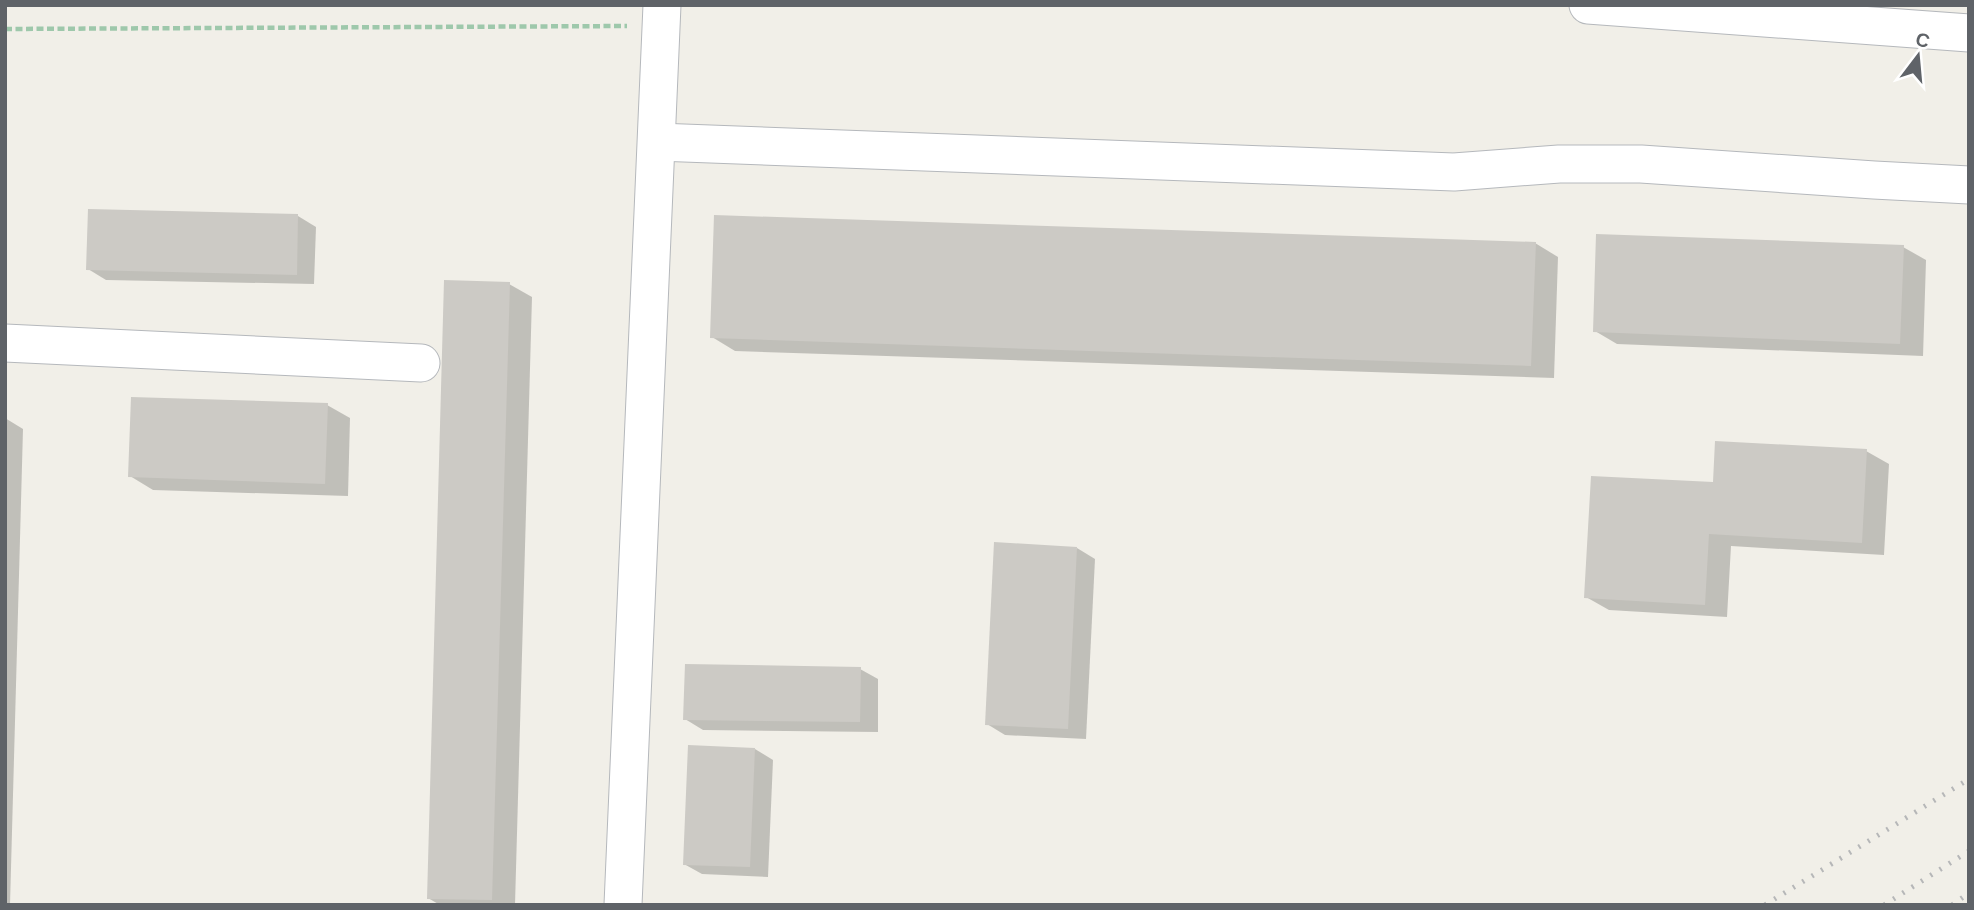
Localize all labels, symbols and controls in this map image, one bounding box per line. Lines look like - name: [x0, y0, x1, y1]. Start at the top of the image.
- north arrow: [1883, 21, 1953, 91]
- text: С: [1913, 28, 1932, 52]

